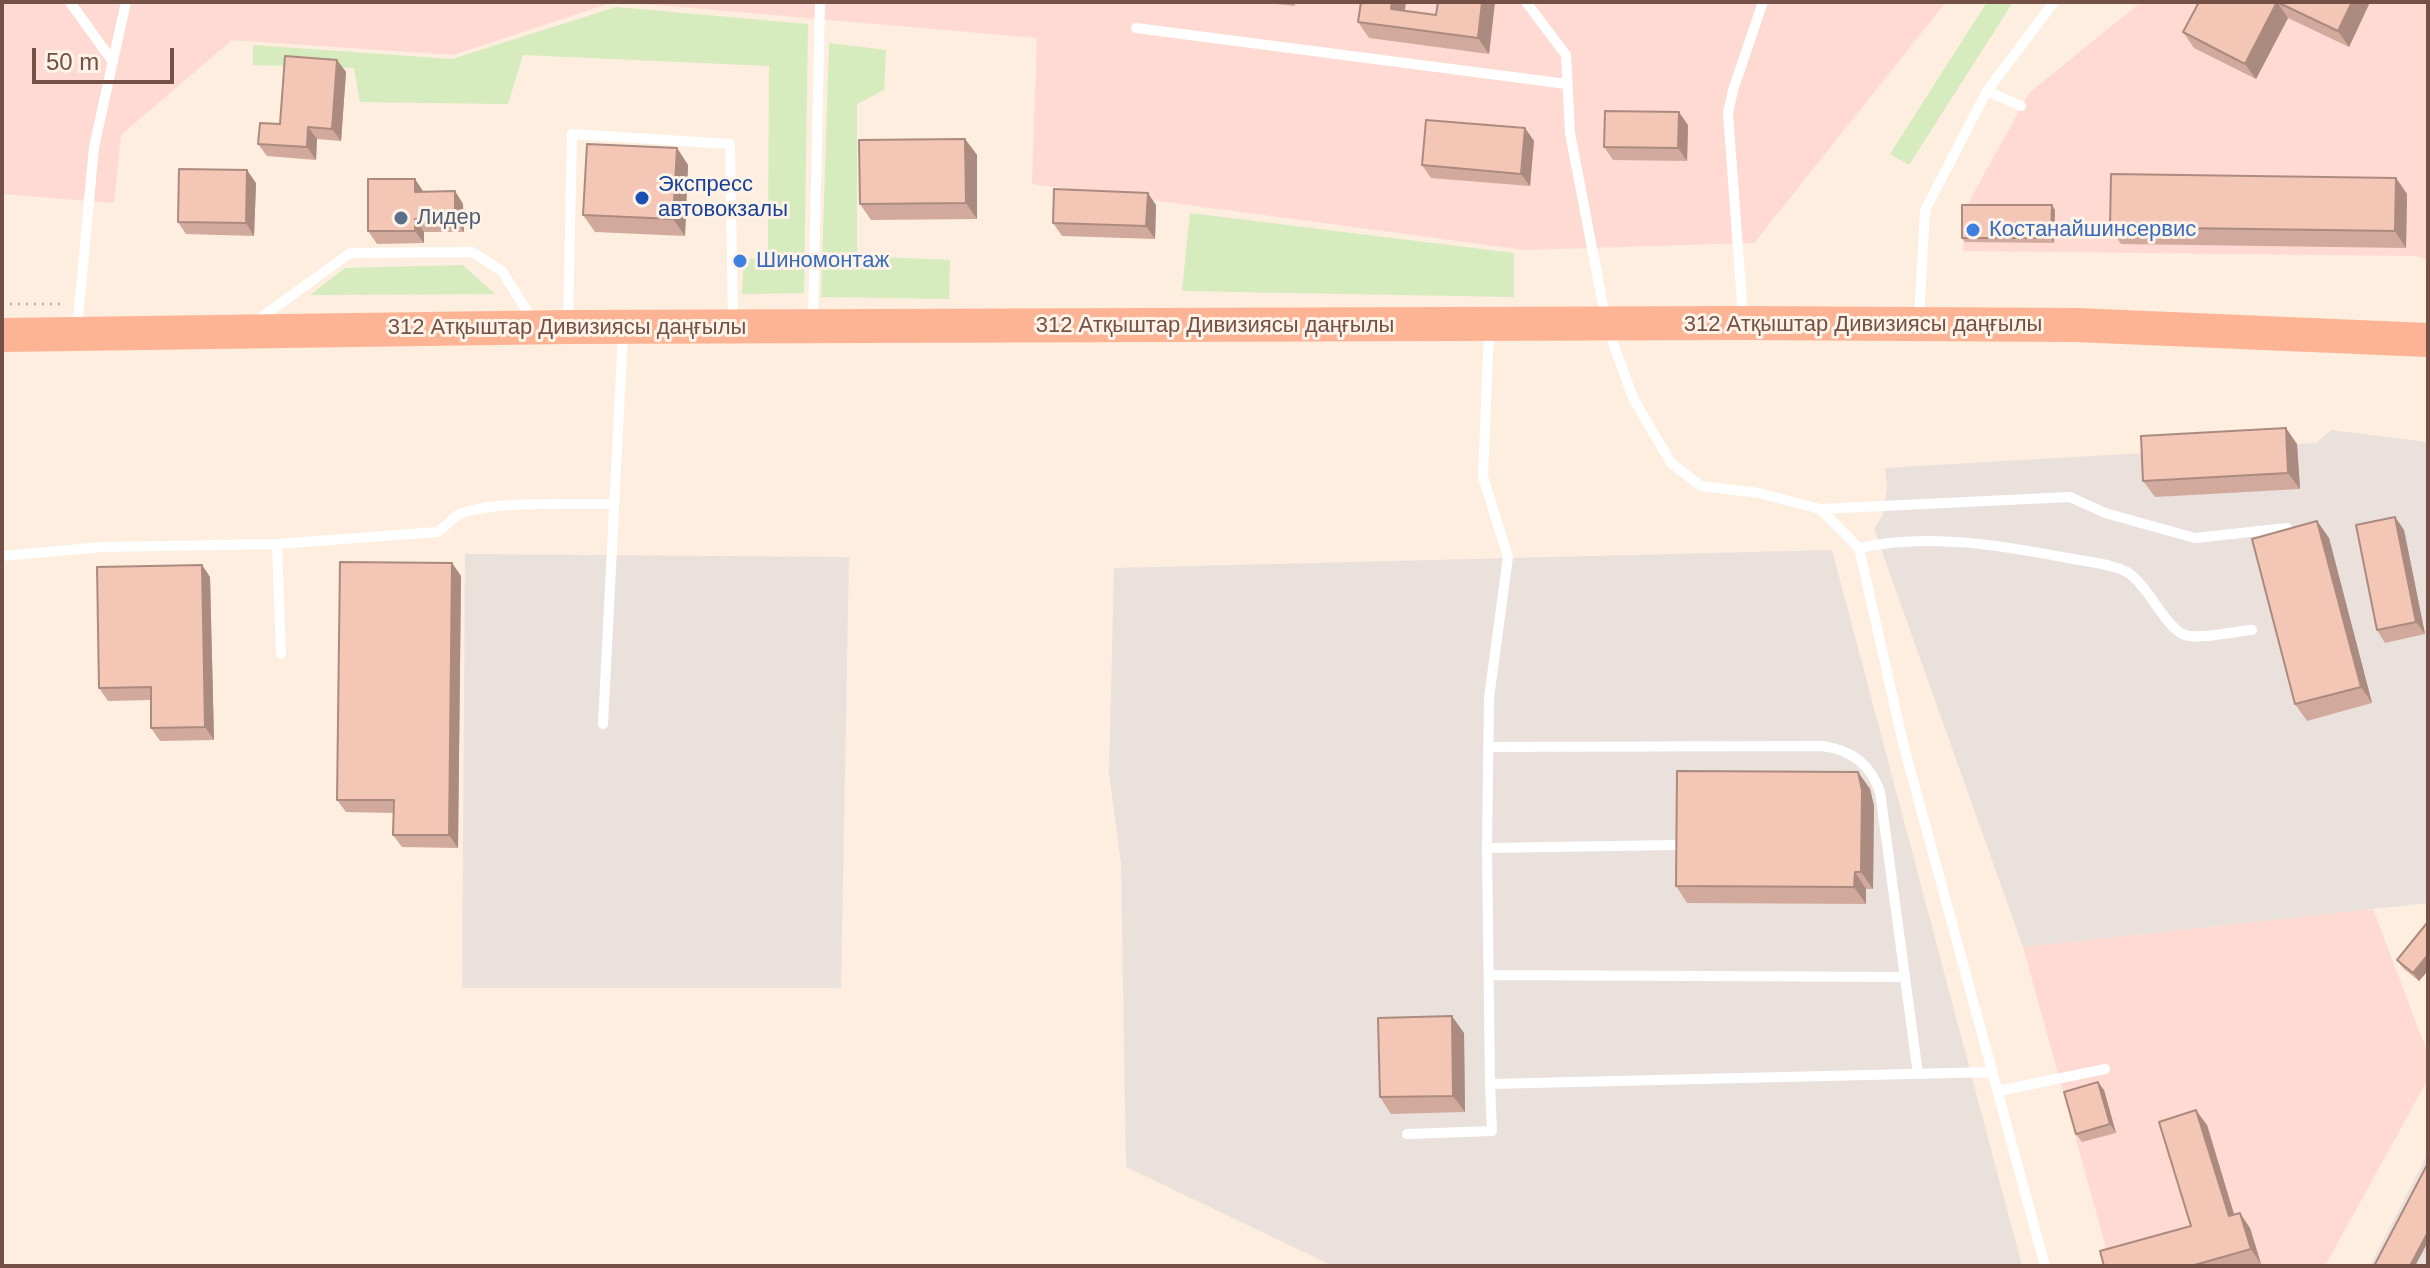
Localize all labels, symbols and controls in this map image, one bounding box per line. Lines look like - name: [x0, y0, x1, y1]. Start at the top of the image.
- scale bar: [36, 32, 178, 82]
- text: 50 m: [46, 48, 99, 75]
- place label: Экспресс автовокзалы: [658, 172, 788, 224]
- marker: Экспресс автовокзалы: [633, 189, 651, 207]
- place label: Лидер: [417, 205, 481, 231]
- marker: Лидер: [392, 209, 410, 227]
- place label: Костанайшинсервис: [1989, 217, 2196, 243]
- marker: Костанайшинсервис: [1964, 221, 1982, 239]
- place label: Шиномонтаж: [756, 248, 889, 274]
- marker: Шиномонтаж: [731, 252, 749, 270]
- street label: 312 Атқыштар Дивизиясы даңғылы: [1684, 312, 2042, 338]
- street label: 312 Атқыштар Дивизиясы даңғылы: [1036, 313, 1394, 339]
- street label: 312 Атқыштар Дивизиясы даңғылы: [388, 315, 746, 341]

